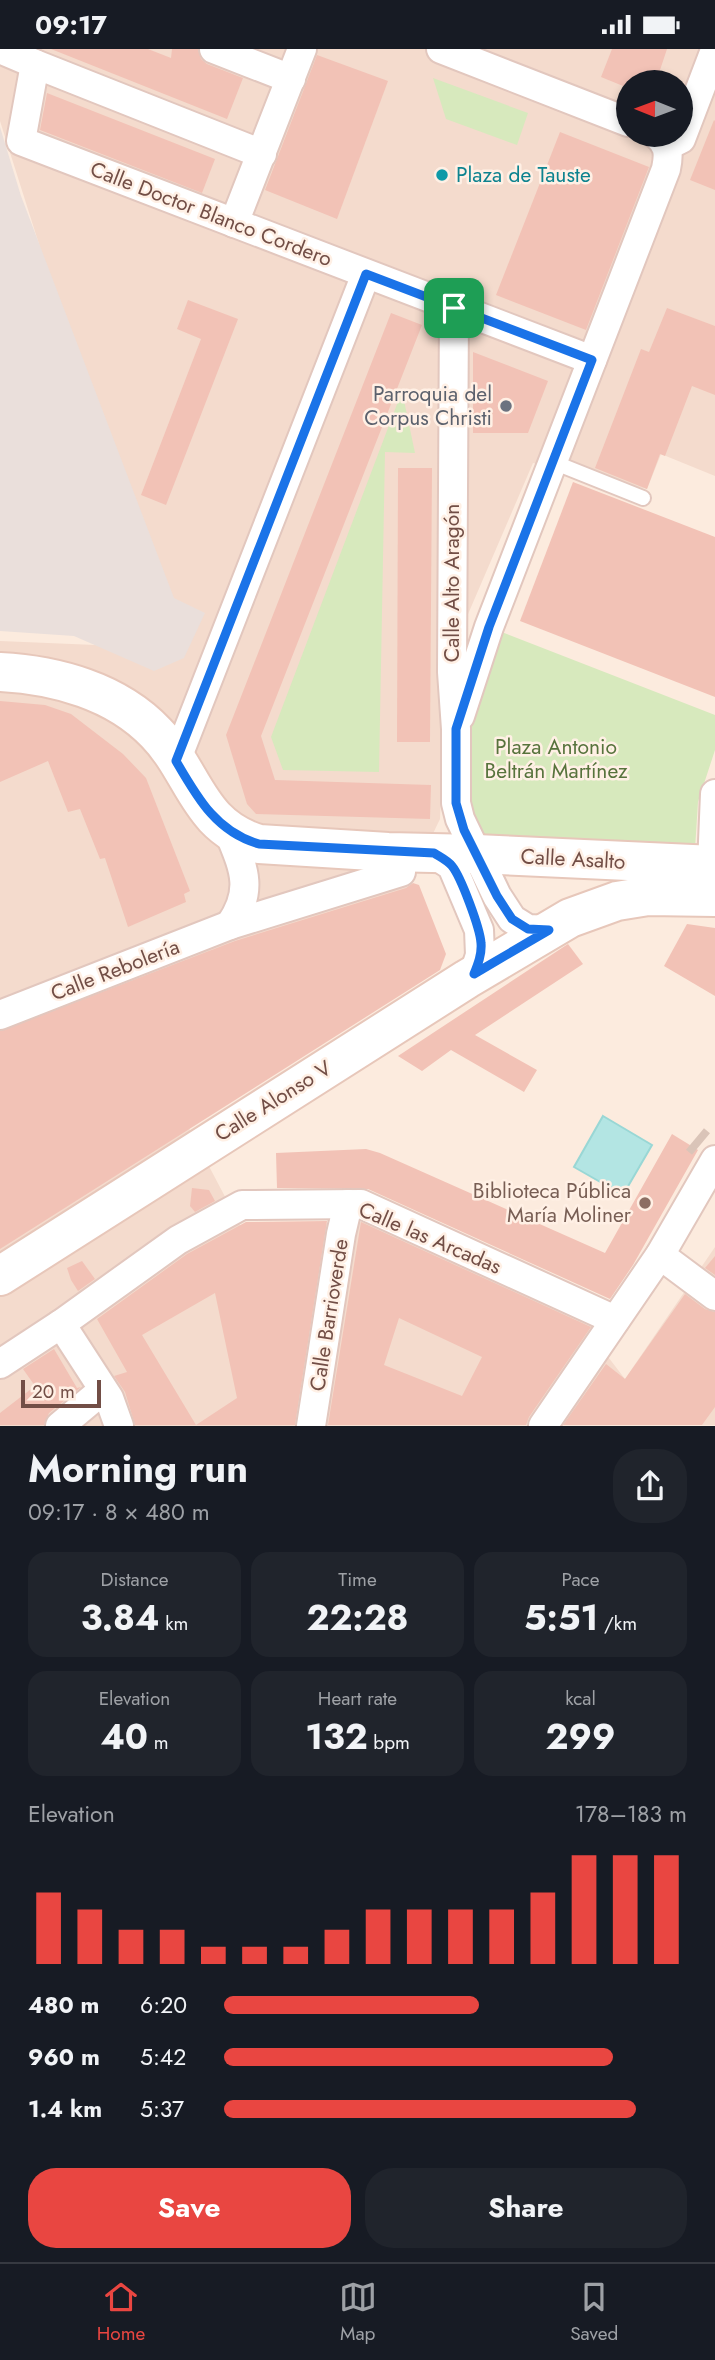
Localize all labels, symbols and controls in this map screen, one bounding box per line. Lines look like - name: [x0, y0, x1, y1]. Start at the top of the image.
- text: 09:17: [35, 6, 107, 44]
- north arrow: [616, 70, 693, 147]
- map controls: [616, 70, 693, 147]
- street label: Calle Doctor Blanco Cordero: [86, 154, 336, 274]
- place label: Plaza de Tauste: [456, 160, 591, 190]
- marker: Plaza de Tauste: [434, 167, 450, 183]
- pin: [424, 278, 484, 338]
- icon: arrive: [435, 289, 473, 327]
- place label: Parroquia del Corpus Christi: [364, 379, 492, 433]
- marker: Parroquia del Corpus Christi: [498, 398, 514, 414]
- street label: Calle Alto Aragón: [437, 504, 467, 662]
- park label: Plaza Antonio Beltrán Martínez: [484, 732, 628, 786]
- street label: Calle Asalto: [520, 841, 626, 877]
- street label: Calle Rebolería: [46, 932, 184, 1008]
- street label: Calle Alonso V: [209, 1053, 337, 1149]
- place label: Biblioteca Pública María Moliner: [473, 1176, 632, 1230]
- street label: Calle las Arcadas: [354, 1194, 506, 1282]
- marker: Biblioteca Pública María Moliner: [637, 1195, 653, 1211]
- street label: Calle Barrioverde: [302, 1237, 356, 1393]
- scale bar: [21, 1377, 102, 1408]
- text: 20 m: [32, 1378, 75, 1405]
- text: Morning run: [28, 1441, 248, 1496]
- button: share: [613, 1449, 687, 1523]
- text: 09:17 · 8 × 480 m: [28, 1495, 210, 1529]
- text: Distance: [100, 1566, 169, 1593]
- text: Time: [338, 1566, 377, 1593]
- text: Pace: [562, 1566, 599, 1593]
- text: 3.84: [81, 1593, 159, 1643]
- text: 22:28: [306, 1593, 409, 1643]
- text: 5:51: [524, 1593, 598, 1643]
- text: km: [159, 1610, 188, 1637]
- text: /km: [598, 1610, 637, 1637]
- text: Elevation: [99, 1685, 170, 1712]
- text: Heart rate: [318, 1685, 397, 1712]
- text: kcal: [565, 1685, 596, 1712]
- text: 40: [100, 1712, 148, 1762]
- text: 132: [305, 1712, 368, 1762]
- text: 299: [546, 1712, 615, 1762]
- text: m: [148, 1729, 169, 1756]
- text: bpm: [368, 1729, 410, 1756]
- text: Elevation: [28, 1797, 115, 1831]
- text: 178–183 m: [575, 1797, 687, 1831]
- text: 480 m: [28, 1988, 99, 2022]
- text: 6:20: [140, 1988, 187, 2022]
- text: 960 m: [28, 2040, 100, 2074]
- text: 5:42: [140, 2040, 186, 2074]
- text: 1.4 km: [28, 2092, 102, 2126]
- text: 5:37: [140, 2092, 184, 2126]
- button: Save: [28, 2168, 351, 2248]
- button: Share: [365, 2168, 687, 2248]
- tab: Home: [97, 2278, 145, 2347]
- tab: Map: [339, 2278, 377, 2347]
- tab: Saved: [570, 2278, 618, 2347]

